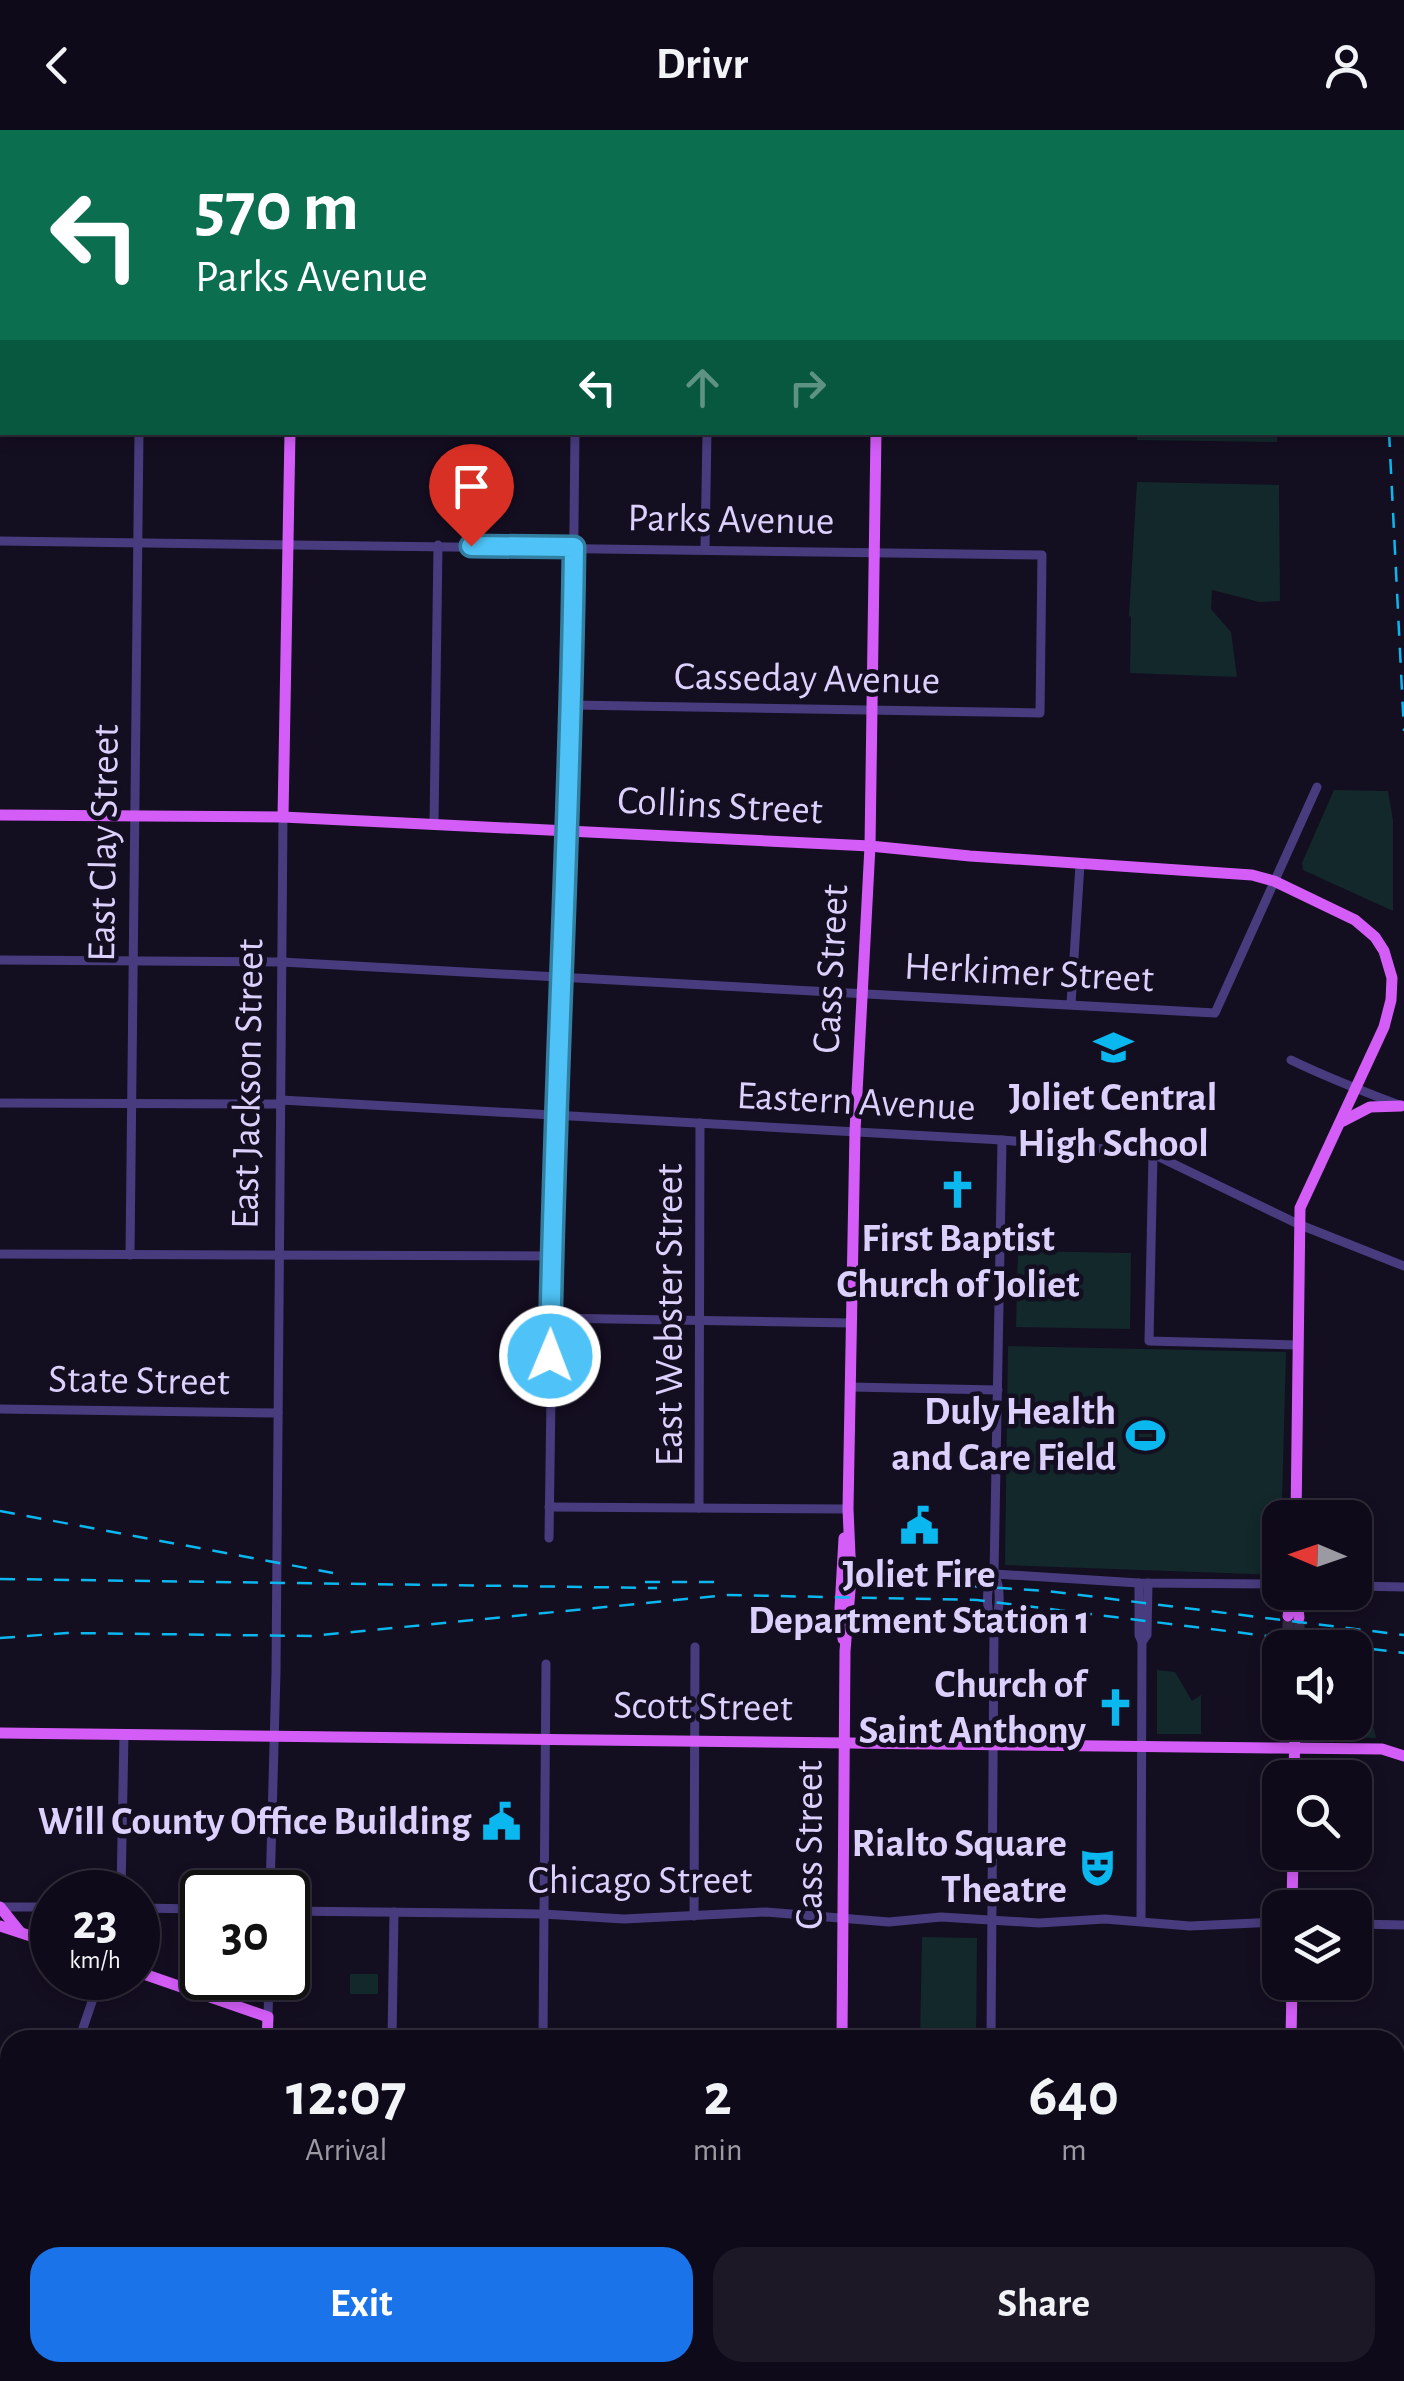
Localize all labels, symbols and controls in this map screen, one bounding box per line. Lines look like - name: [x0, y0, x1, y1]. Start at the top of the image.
- icon: back: [30, 38, 85, 93]
- icon: person: [1319, 38, 1374, 93]
- text: Drivr: [656, 42, 748, 87]
- icon: left: [30, 170, 160, 300]
- text: 570 m: [195, 173, 359, 243]
- text: Parks Avenue: [195, 255, 428, 300]
- icon: left: [570, 360, 625, 415]
- icon: ahead: [675, 360, 730, 415]
- icon: right: [780, 360, 835, 415]
- pin: [429, 444, 514, 547]
- icon: arrive: [444, 459, 499, 514]
- street label: Parks Avenue: [627, 498, 835, 542]
- street label: Casseday Avenue: [674, 657, 940, 701]
- street label: East Clay Street: [82, 724, 126, 962]
- street label: Collins Street: [616, 781, 824, 831]
- street label: Cass Street: [807, 883, 855, 1055]
- street label: East Jackson Street: [225, 938, 271, 1229]
- street label: Herkimer Street: [903, 946, 1155, 1000]
- school or university icon: Joliet Central High School: [1092, 1027, 1134, 1069]
- street label: Eastern Avenue: [736, 1076, 976, 1128]
- place label: Joliet Central High School: [1009, 1078, 1217, 1164]
- street label: East Webster Street: [650, 1163, 690, 1467]
- church icon: First Baptist Church of Joliet: [937, 1168, 979, 1210]
- place label: First Baptist Church of Joliet: [836, 1219, 1080, 1305]
- position arrow: [498, 1304, 602, 1408]
- street label: State Street: [48, 1359, 230, 1403]
- place label: Duly Health and Care Field: [891, 1392, 1116, 1478]
- sports icon: Duly Health and Care Field: [1125, 1414, 1167, 1456]
- north arrow: [1262, 1500, 1372, 1610]
- map controls: [1262, 1500, 1372, 2000]
- public building icon: Joliet Fire Department Station 1: [898, 1504, 940, 1546]
- place label: Joliet Fire Department Station 1: [748, 1555, 1090, 1641]
- button: sound: [1262, 1630, 1372, 1740]
- place label: Church of Saint Anthony: [859, 1665, 1089, 1751]
- street label: Scott Street: [613, 1685, 793, 1729]
- church icon: Church of Saint Anthony: [1095, 1687, 1137, 1729]
- street label: Cass Street: [790, 1760, 830, 1930]
- button: search: [1262, 1760, 1372, 1870]
- public building icon: Will County Office Building: [480, 1801, 522, 1843]
- place label: Will County Office Building: [38, 1802, 472, 1842]
- place label: Rialto Square Theatre: [851, 1824, 1067, 1910]
- theatre icon: Rialto Square Theatre: [1076, 1846, 1118, 1888]
- street label: Chicago Street: [528, 1861, 753, 1901]
- speed limit sign: 30: [180, 1870, 310, 2000]
- button: layers: [1262, 1890, 1372, 2000]
- text: 23: [72, 1898, 118, 1948]
- text: km/h: [69, 1948, 121, 1973]
- text: 12:07: [286, 2066, 407, 2126]
- text: 2: [704, 2066, 732, 2126]
- text: 640: [1029, 2066, 1119, 2126]
- text: Arrival: [305, 2134, 388, 2166]
- text: min: [693, 2134, 743, 2166]
- text: m: [1061, 2134, 1087, 2166]
- button: Exit: [30, 2247, 693, 2362]
- button: Share: [713, 2247, 1375, 2362]

